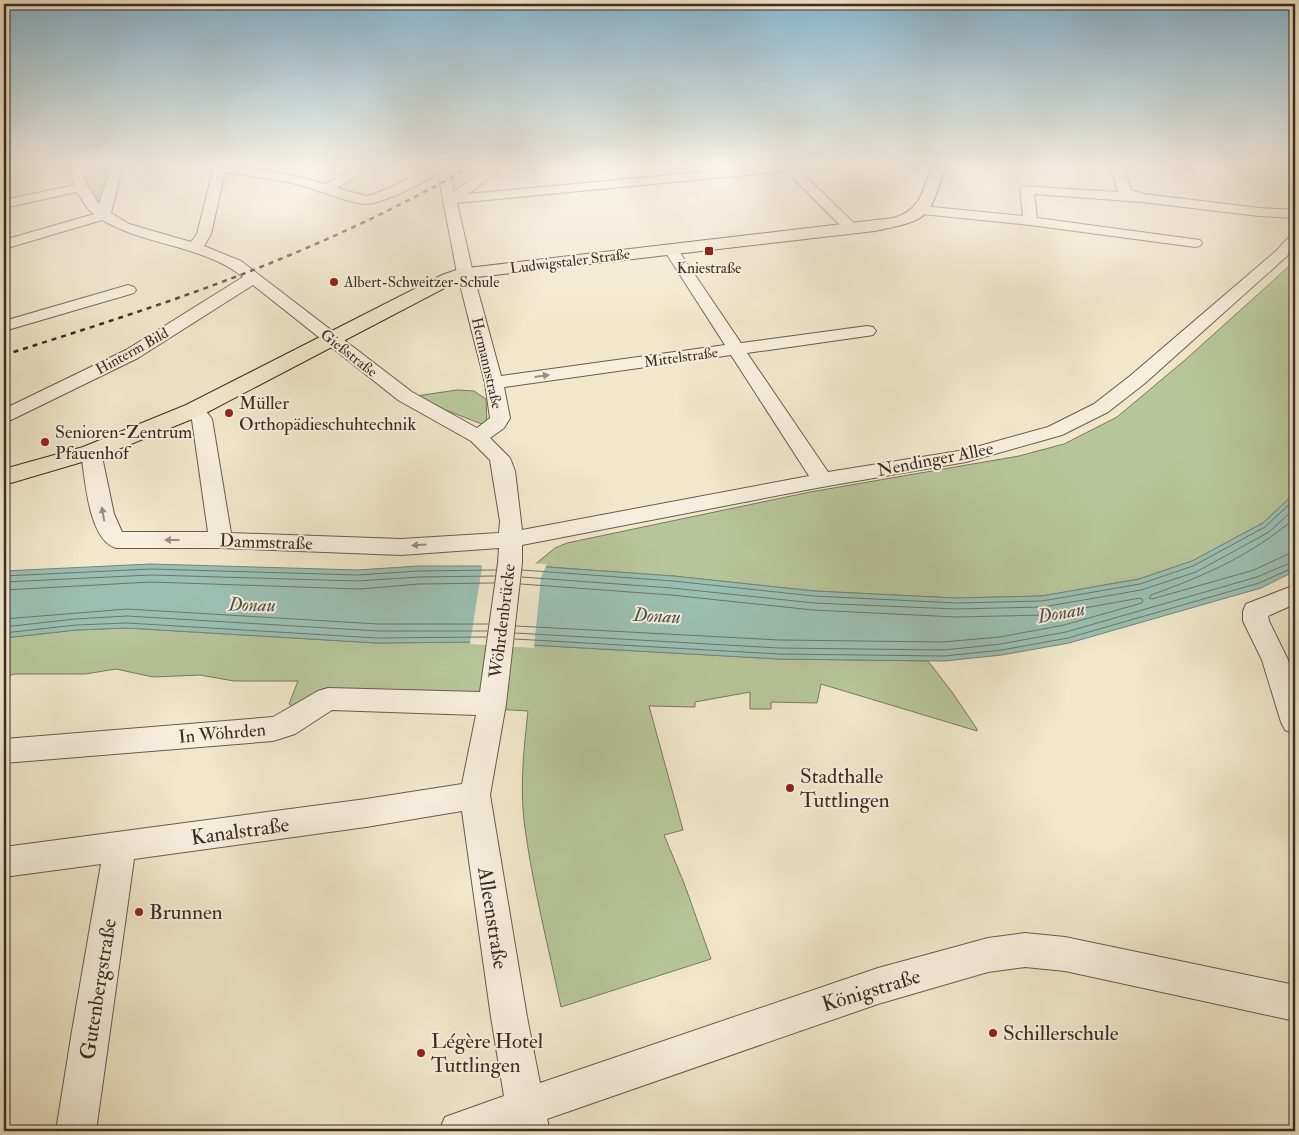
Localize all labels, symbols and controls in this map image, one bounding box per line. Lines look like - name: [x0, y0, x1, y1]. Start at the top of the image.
- street label: Ludwigstaler Straße: [509, 245, 631, 278]
- marker: Kniestraße: [703, 245, 715, 257]
- place label: Kniestraße: [677, 259, 741, 278]
- place label: Albert-Schweitzer-Schule: [343, 273, 499, 292]
- marker: Albert-Schweitzer-Schule: [328, 276, 340, 288]
- street label: Hermannstraße: [467, 315, 506, 411]
- street label: Hinterm Bild: [92, 323, 173, 379]
- street label: Gießstraße: [316, 325, 381, 382]
- street label: Mittelstraße: [643, 343, 719, 372]
- one-way arrow: [534, 372, 550, 380]
- place label: Müller Orthopädieschuhtechnik: [239, 392, 416, 436]
- marker: Müller Orthopädieschuhtechnik: [223, 407, 235, 419]
- place label: Senioren-Zentrum Pfauenhof: [55, 421, 192, 465]
- marker: Senioren-Zentrum Pfauenhof: [39, 436, 51, 448]
- street label: Nendinger Allee: [875, 437, 996, 482]
- one-way arrow: [99, 506, 107, 521]
- street label: Dammstraße: [219, 529, 313, 556]
- one-way arrow: [164, 536, 180, 544]
- one-way arrow: [411, 542, 427, 550]
- street label: Wöhrdenbrücke: [484, 562, 521, 681]
- water label: Donau: [227, 593, 276, 617]
- water label: Donau: [1035, 597, 1087, 629]
- water label: Donau: [632, 603, 681, 629]
- street label: In Wöhrden: [177, 718, 267, 749]
- place label: Stadthalle Tuttlingen: [800, 763, 890, 814]
- marker: Stadthalle Tuttlingen: [784, 782, 796, 794]
- street label: Kanalstraße: [189, 811, 291, 852]
- street label: Alleenstraße: [471, 864, 514, 971]
- place label: Brunnen: [149, 899, 223, 926]
- marker: Brunnen: [133, 906, 145, 918]
- street label: Gutenbergstraße: [74, 916, 123, 1062]
- street label: Königstraße: [819, 963, 924, 1018]
- place label: Schillerschule: [1003, 1020, 1119, 1047]
- marker: Schillerschule: [987, 1027, 999, 1039]
- place label: Légère Hotel Tuttlingen: [431, 1028, 544, 1079]
- marker: Légère Hotel Tuttlingen: [415, 1047, 427, 1059]

